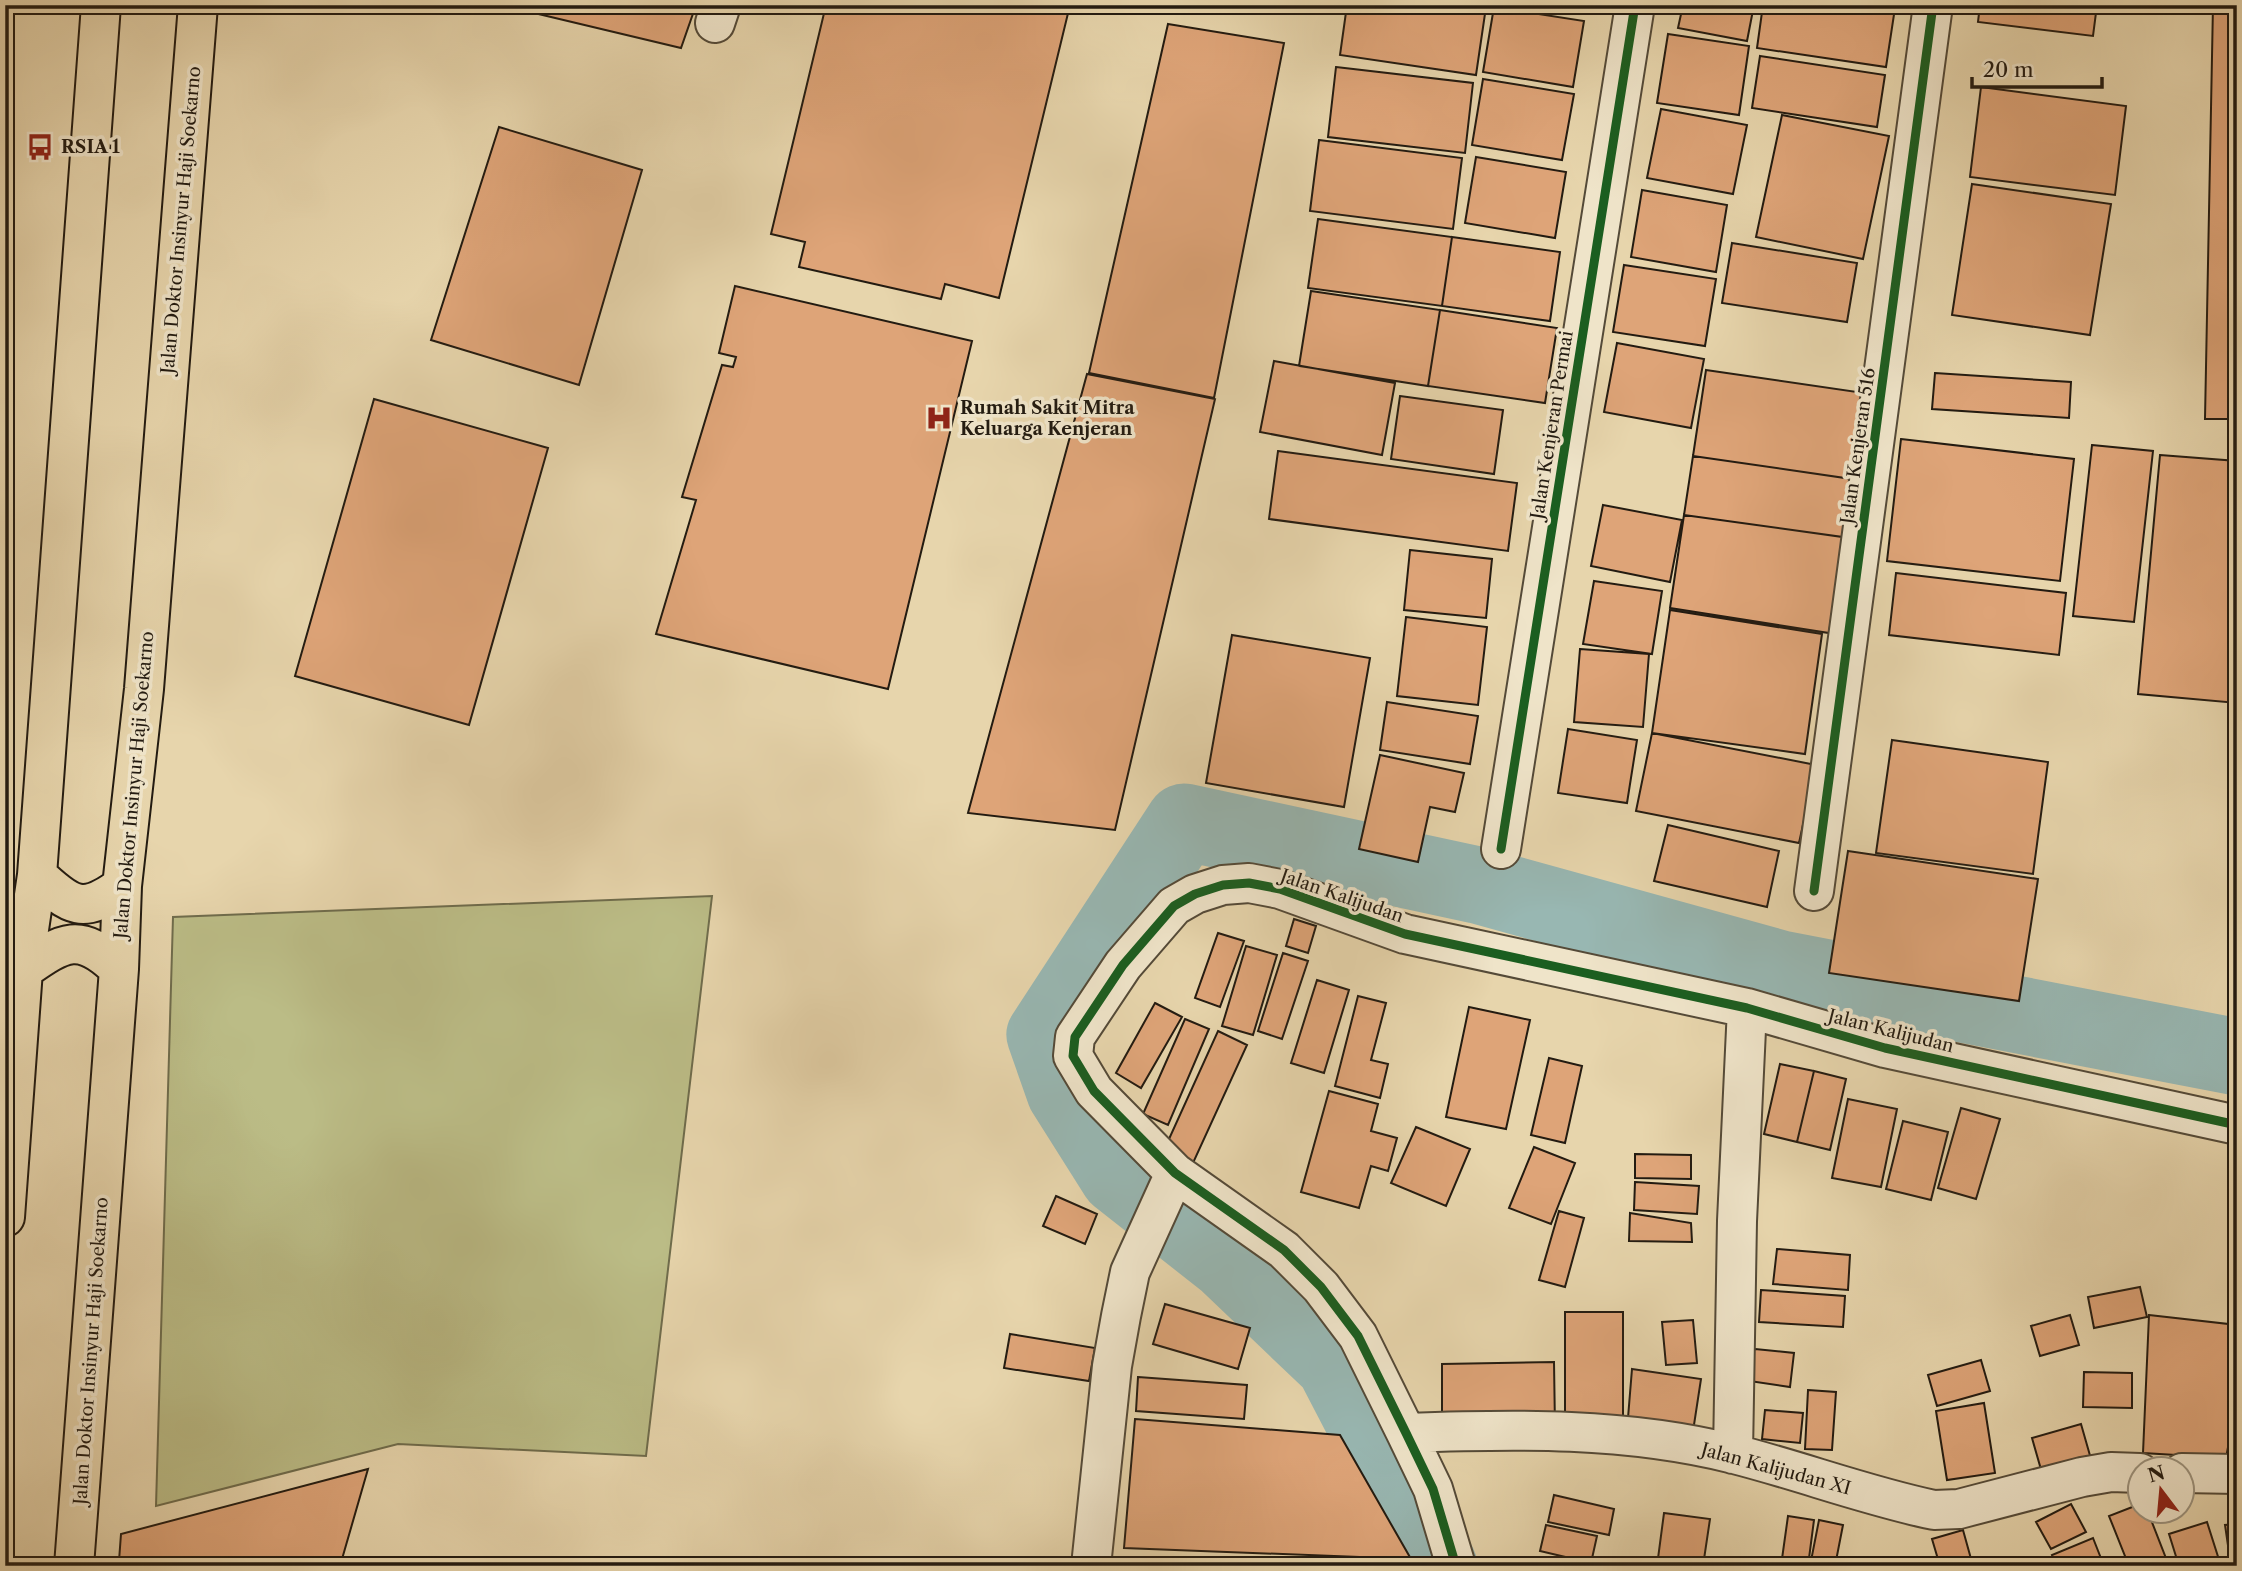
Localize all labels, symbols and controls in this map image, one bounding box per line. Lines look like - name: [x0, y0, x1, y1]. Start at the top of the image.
- scale bar: [1972, 46, 2102, 90]
- text: 20 m: [1983, 57, 2034, 82]
- street label: Jalan Doktor Insinyur Haji Soekarno: [156, 65, 205, 378]
- bus stop icon: RSIA 1: [25, 132, 55, 162]
- place label: RSIA 1: [61, 136, 120, 158]
- street label: Jalan Kenjeran Permai: [1526, 329, 1578, 524]
- street label: Jalan Kenjeran 516: [1836, 366, 1880, 529]
- place label: Rumah Sakit Mitra Keluarga Kenjeran: [960, 397, 1135, 440]
- hospital icon: Rumah Sakit Mitra Keluarga Kenjeran: [924, 403, 954, 433]
- street label: Jalan Doktor Insinyur Haji Soekarno: [109, 630, 158, 943]
- street label: Jalan Kalijudan: [1275, 864, 1406, 927]
- street label: Jalan Kalijudan: [1823, 1004, 1956, 1057]
- street label: Jalan Doktor Insinyur Haji Soekarno: [69, 1196, 113, 1509]
- street label: Jalan Kalijudan XI: [1696, 1438, 1853, 1500]
- north arrow: [2126, 1456, 2196, 1526]
- text: N: [2145, 1461, 2168, 1487]

